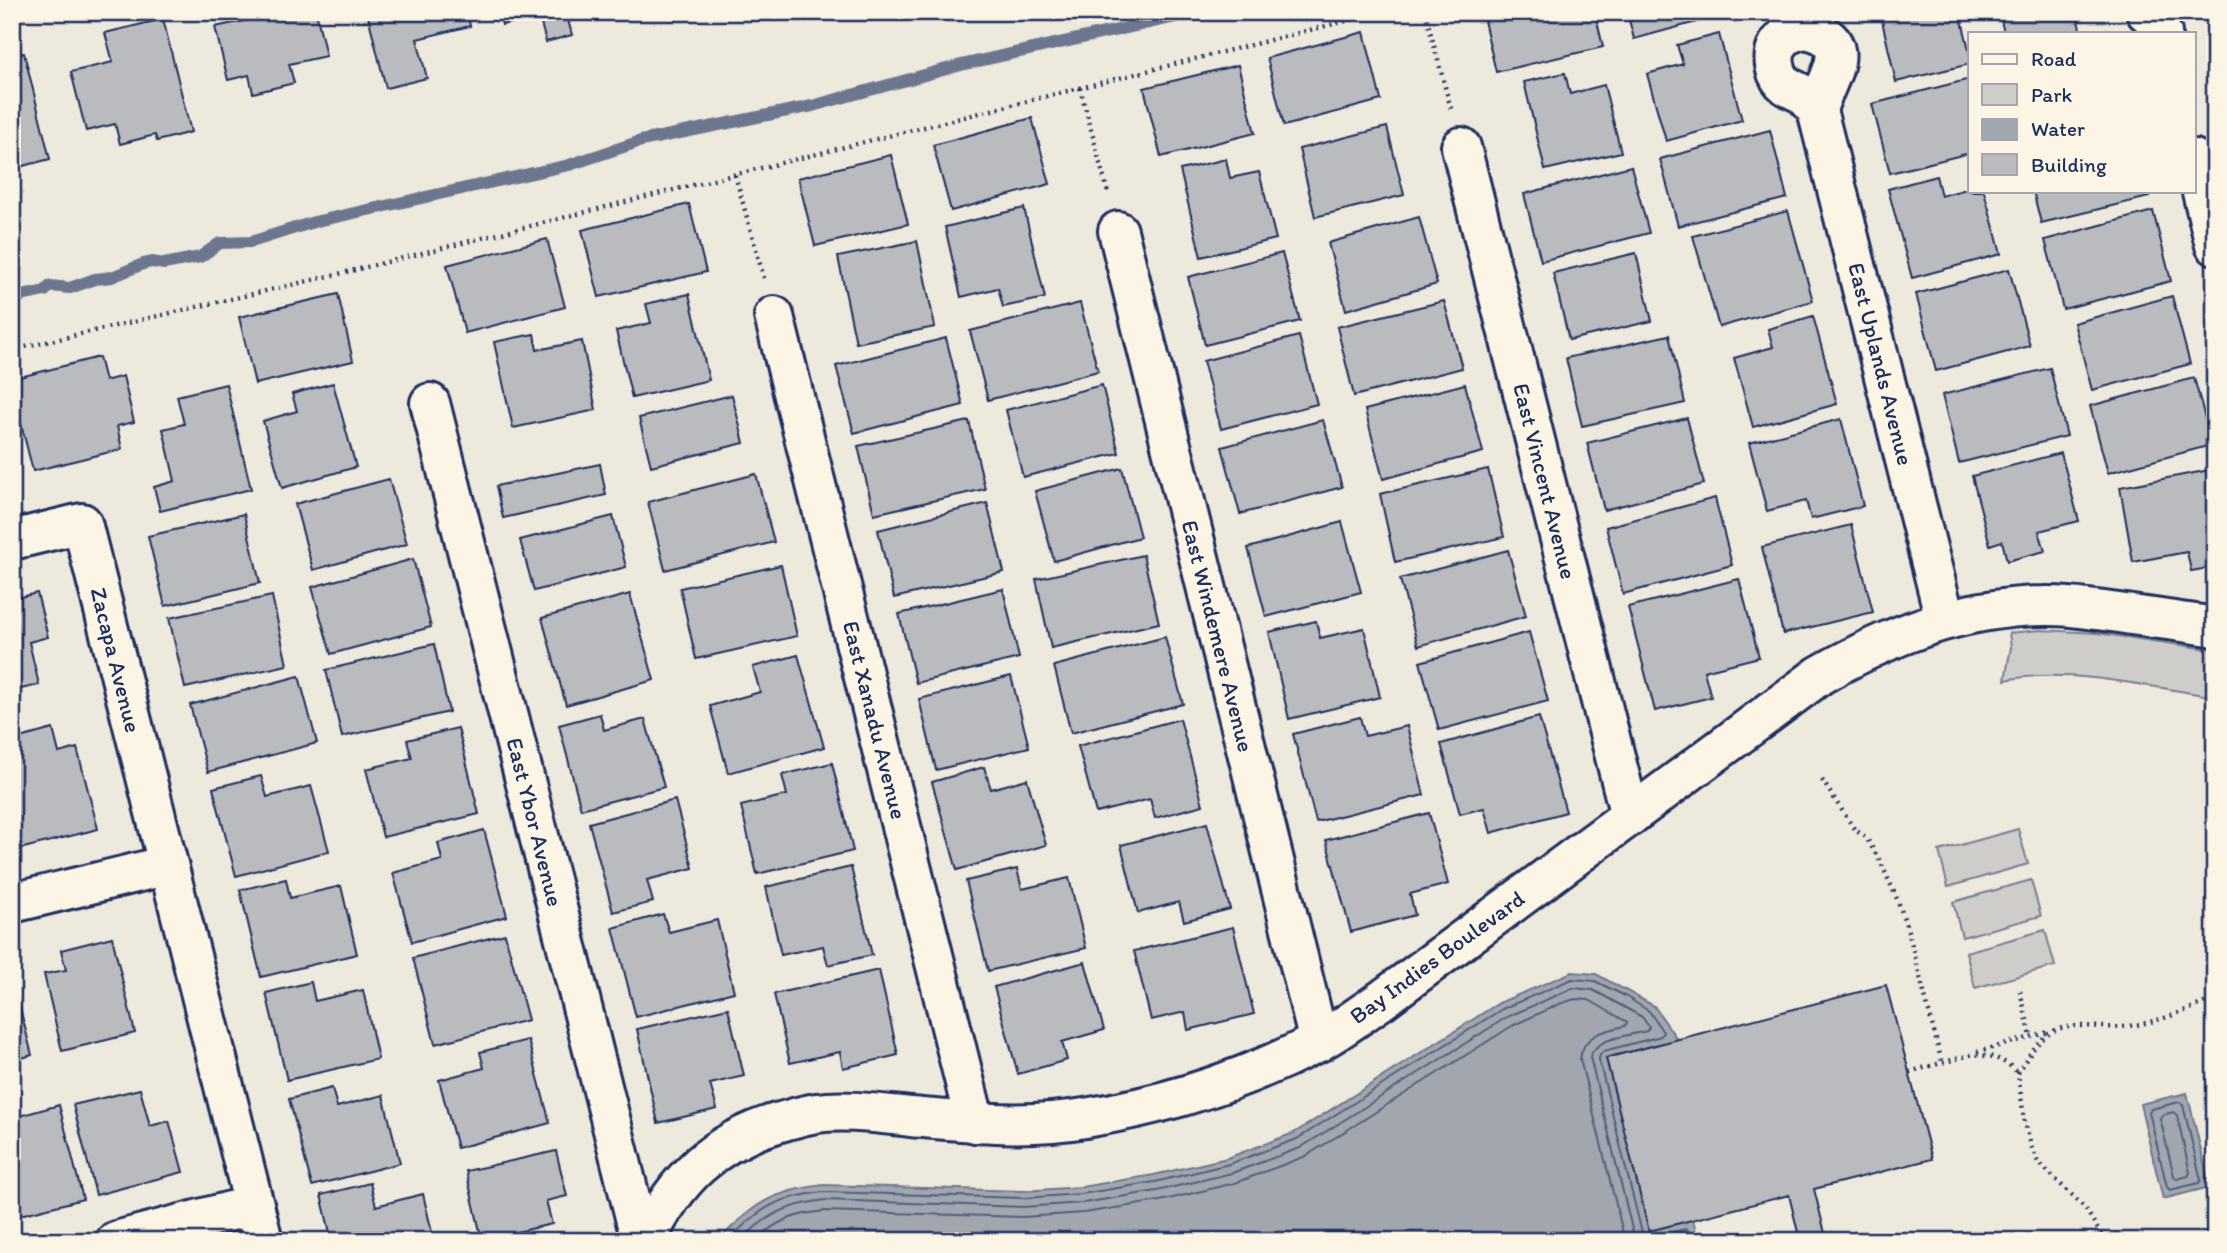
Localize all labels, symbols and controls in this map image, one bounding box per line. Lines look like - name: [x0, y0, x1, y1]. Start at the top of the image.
- legend: [1968, 32, 2196, 192]
- text: Road: [2031, 46, 2077, 71]
- text: Park: [2031, 82, 2073, 107]
- text: Water: [2031, 116, 2085, 141]
- text: Building: [2031, 152, 2107, 177]
- street label: East Uplands Avenue: [1842, 260, 1920, 468]
- street label: East Vincent Avenue: [1507, 380, 1583, 582]
- street label: East Windemere Avenue: [1176, 517, 1260, 755]
- street label: Zacapa Avenue: [84, 585, 148, 735]
- street label: East Xanadu Avenue: [837, 618, 913, 822]
- street label: East Ybor Avenue: [500, 735, 570, 909]
- street label: Bay Indies Boulevard: [1344, 884, 1530, 1030]

